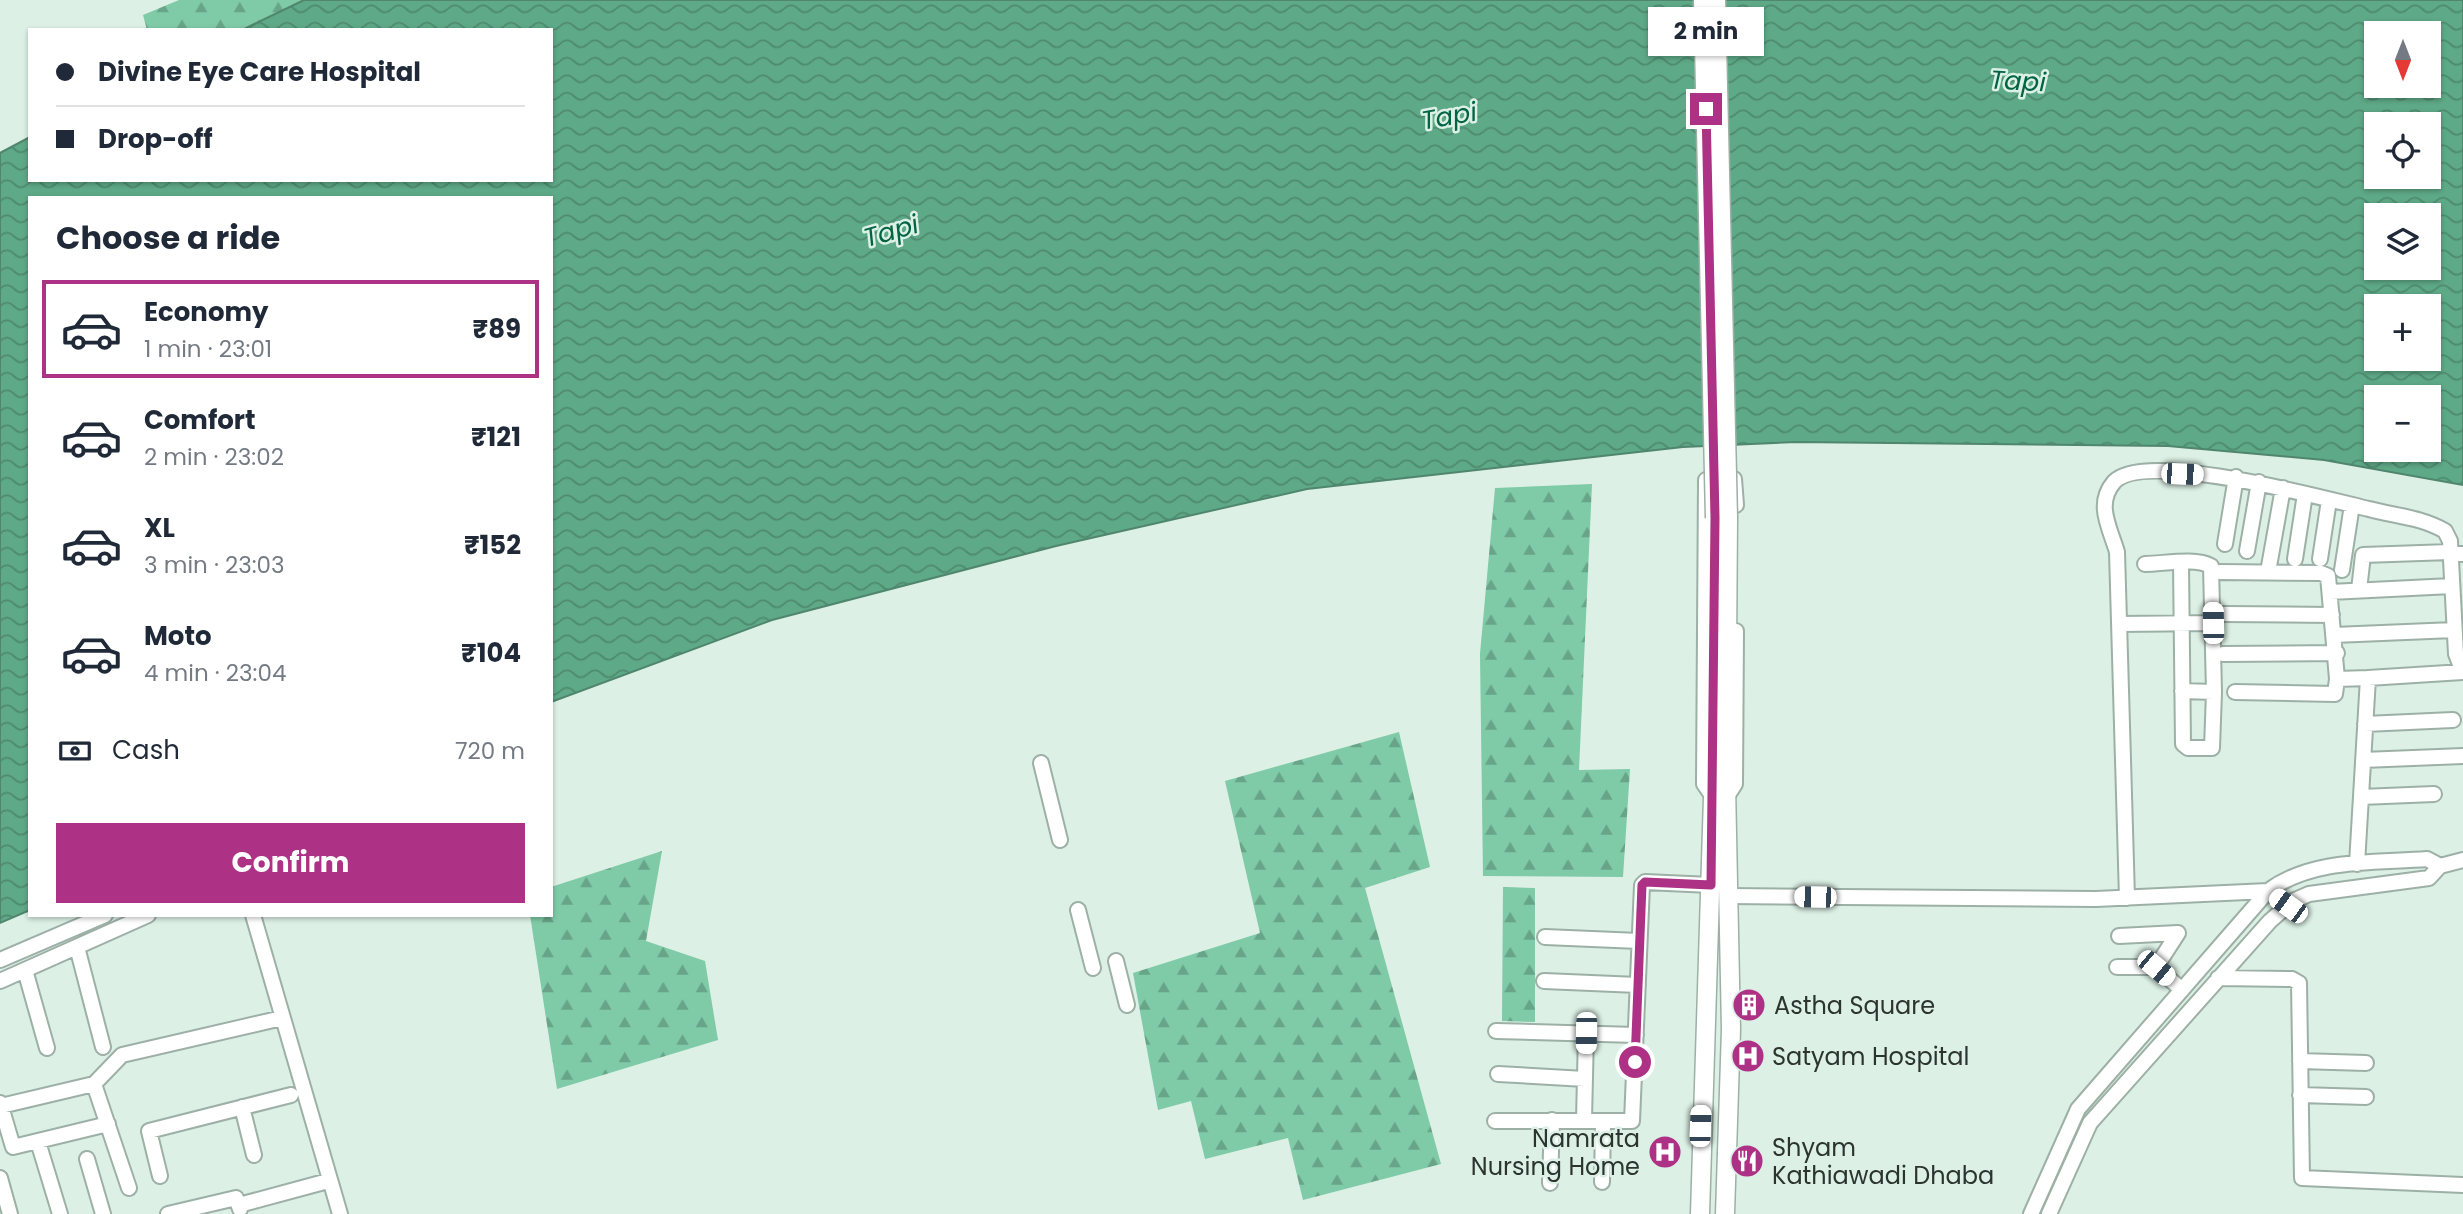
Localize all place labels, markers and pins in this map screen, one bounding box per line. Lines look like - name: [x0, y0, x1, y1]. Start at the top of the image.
- building icon: Astha Square: [1730, 986, 1768, 1024]
- place label: Astha Square: [1774, 989, 1935, 1022]
- hospital icon: Satyam Hospital: [1729, 1037, 1767, 1075]
- place label: Satyam Hospital: [1772, 1040, 1969, 1073]
- place label: Namrata Nursing Home: [1471, 1122, 1640, 1183]
- place label: Shyam Kathiawadi Dhaba: [1772, 1131, 1994, 1192]
- hospital icon: Namrata Nursing Home: [1646, 1133, 1684, 1171]
- restaurant icon: Shyam Kathiawadi Dhaba: [1728, 1142, 1766, 1180]

